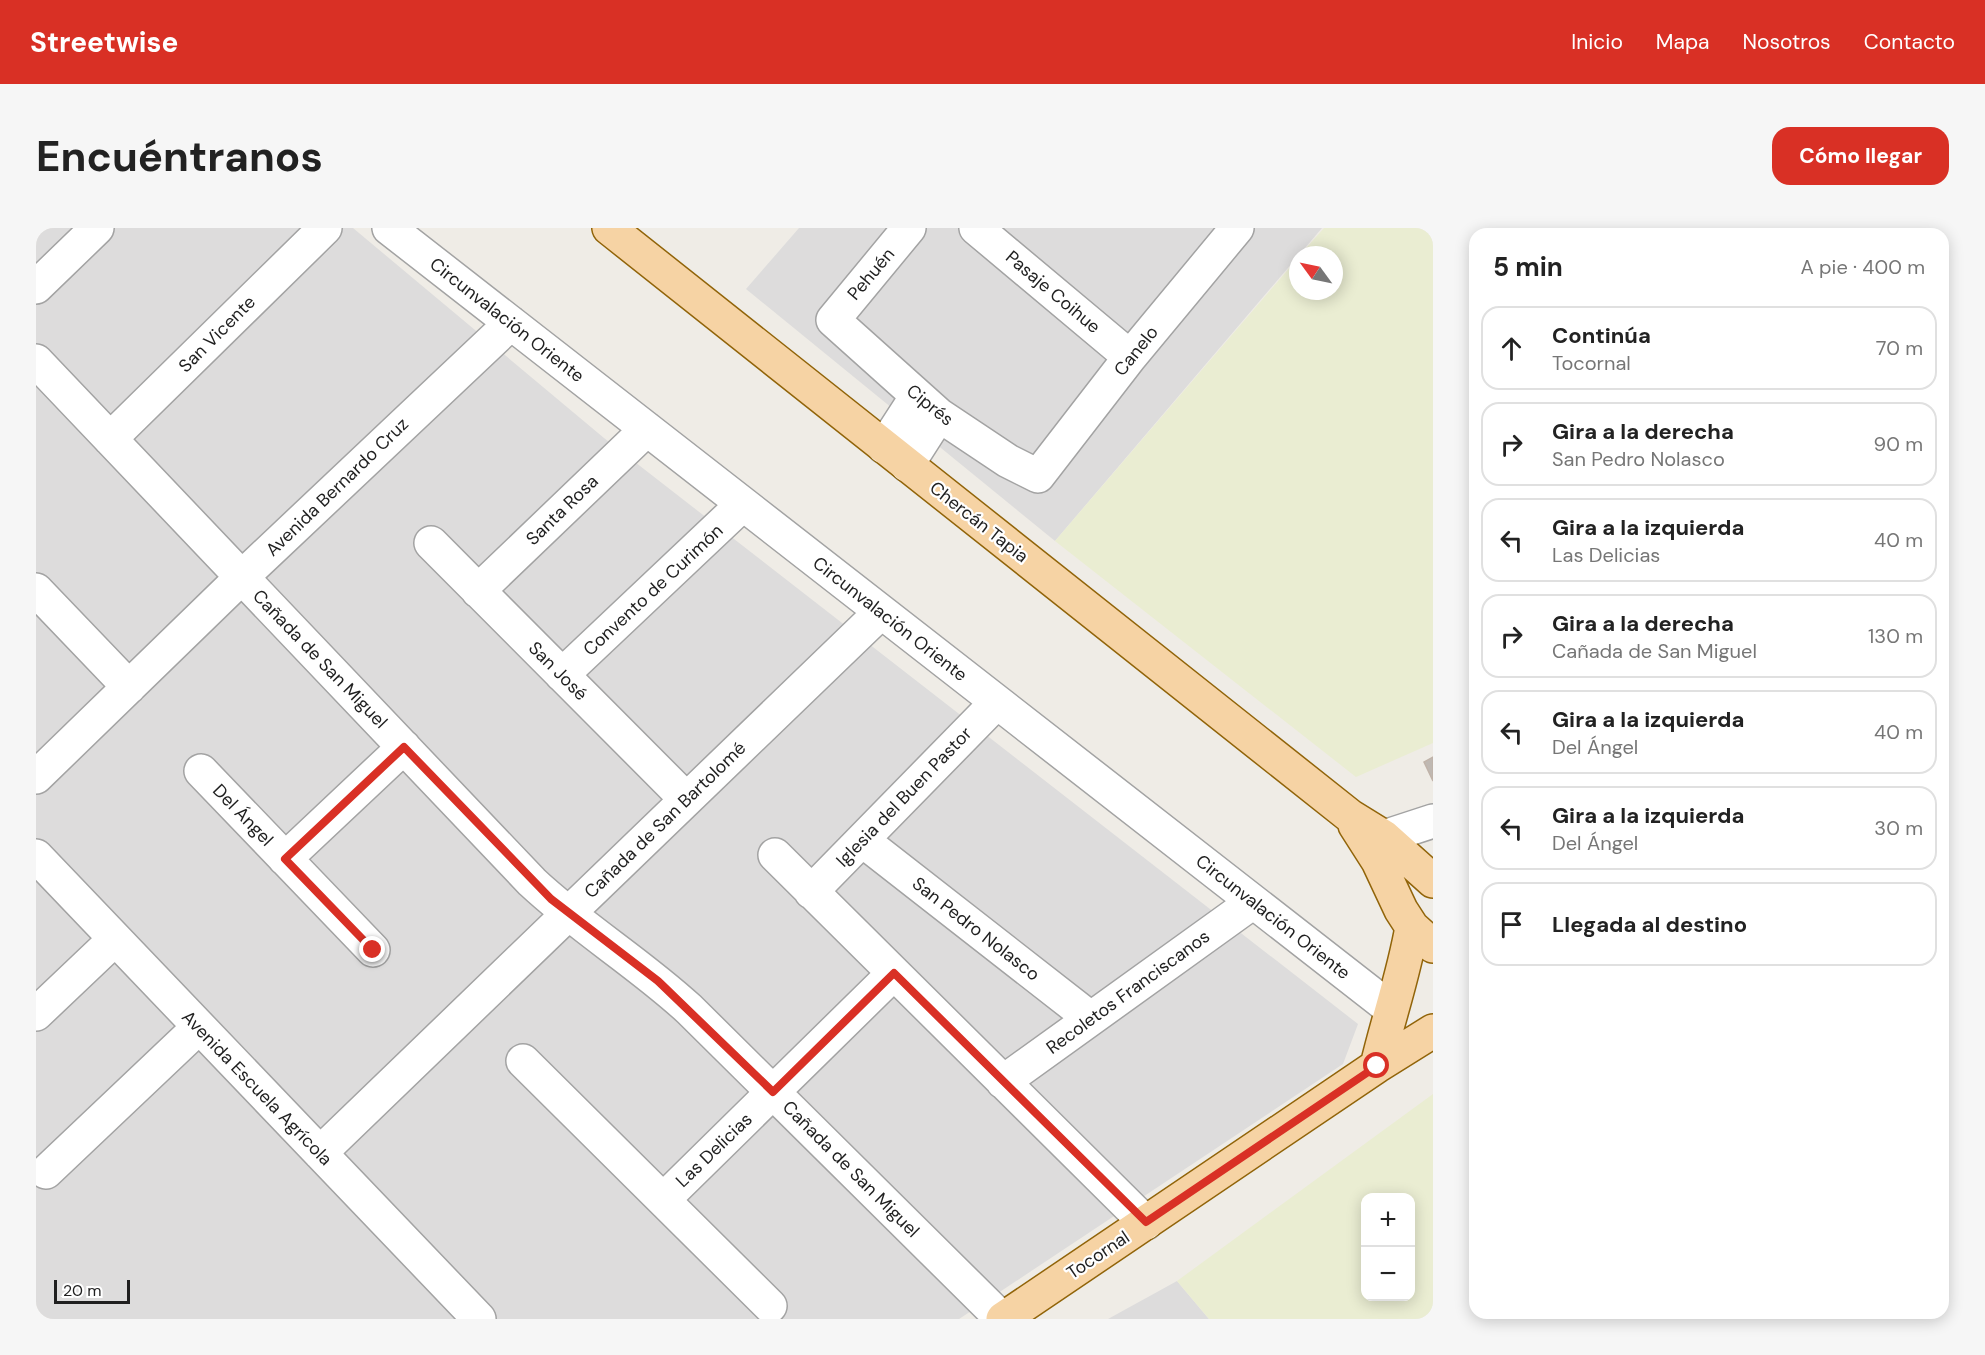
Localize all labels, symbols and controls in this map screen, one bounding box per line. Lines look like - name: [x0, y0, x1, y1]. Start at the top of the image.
- text: Streetwise: [30, 24, 178, 61]
- text: Inicio: [1571, 28, 1623, 56]
- text: Mapa: [1656, 28, 1710, 56]
- text: Nosotros: [1743, 28, 1831, 56]
- text: Contacto: [1864, 28, 1955, 56]
- button: Cómo llegar: [1772, 127, 1949, 185]
- text: Encuéntranos: [36, 129, 323, 184]
- street label: Pehuén: [842, 243, 900, 305]
- street label: Pasaje Coihue: [1001, 245, 1105, 339]
- north arrow: [1289, 246, 1343, 300]
- text: 5 min: [1493, 250, 1563, 284]
- street label: Circunvalación Oriente: [425, 252, 589, 388]
- text: A pie · 400 m: [1800, 254, 1925, 280]
- street label: San Vicente: [173, 290, 261, 378]
- street label: Canelo: [1108, 321, 1164, 381]
- text: Continúa: [1552, 321, 1651, 350]
- icon: ahead: [1495, 332, 1528, 365]
- text: 70 m: [1876, 335, 1923, 361]
- text: Tocornal: [1552, 350, 1631, 376]
- street label: Ciprés: [901, 379, 959, 431]
- street label: Avenida Bernardo Cruz: [260, 412, 414, 562]
- text: Gira a la derecha: [1552, 417, 1734, 446]
- icon: right: [1495, 428, 1528, 461]
- text: 90 m: [1874, 431, 1923, 457]
- text: San Pedro Nolasco: [1552, 446, 1725, 472]
- street label: Santa Rosa: [521, 469, 603, 551]
- street label: Chercán Tapia: [925, 476, 1033, 568]
- text: Gira a la izquierda: [1552, 513, 1744, 542]
- street label: Convento de Curimón: [578, 519, 728, 661]
- icon: left: [1495, 524, 1528, 557]
- text: 40 m: [1874, 527, 1923, 553]
- text: Las Delicias: [1552, 542, 1660, 568]
- street label: Circunvalación Oriente: [808, 551, 972, 687]
- street label: Cañada de San Miguel: [247, 584, 393, 734]
- text: Gira a la derecha: [1552, 609, 1734, 638]
- icon: right: [1495, 620, 1528, 653]
- text: 130 m: [1868, 623, 1923, 649]
- street label: San José: [523, 636, 593, 706]
- text: Cañada de San Miguel: [1552, 638, 1757, 664]
- text: Gira a la izquierda: [1552, 705, 1744, 734]
- icon: left: [1495, 716, 1528, 749]
- text: 40 m: [1874, 719, 1923, 745]
- street label: Iglesia del Buen Pastor: [831, 722, 977, 872]
- text: Del Ángel: [1552, 734, 1638, 760]
- street label: Cañada de San Bartolomé: [579, 736, 751, 904]
- street label: Del Ángel: [207, 779, 279, 851]
- text: Gira a la izquierda: [1552, 801, 1744, 830]
- icon: left: [1495, 812, 1528, 845]
- text: 30 m: [1874, 815, 1923, 841]
- text: Del Ángel: [1552, 830, 1638, 856]
- street label: Circunvalación Oriente: [1191, 849, 1355, 985]
- street label: San Pedro Nolasco: [907, 872, 1045, 986]
- icon: arrive: [1495, 908, 1528, 941]
- text: Llegada al destino: [1552, 910, 1747, 939]
- street label: Recoletos Franciscanos: [1041, 924, 1215, 1060]
- route end: [359, 936, 385, 962]
- street label: Avenida Escuela Agrícola: [177, 1005, 337, 1171]
- route start: [1363, 1052, 1389, 1078]
- street label: Cañada de San Miguel: [777, 1095, 925, 1243]
- street label: Las Delicias: [671, 1108, 757, 1192]
- map controls: [1361, 1193, 1415, 1301]
- button: +: [1361, 1193, 1415, 1247]
- street label: Tocornal: [1062, 1225, 1134, 1285]
- button: −: [1361, 1247, 1415, 1301]
- scale bar: [54, 1277, 130, 1304]
- text: 20 m: [63, 1280, 102, 1301]

